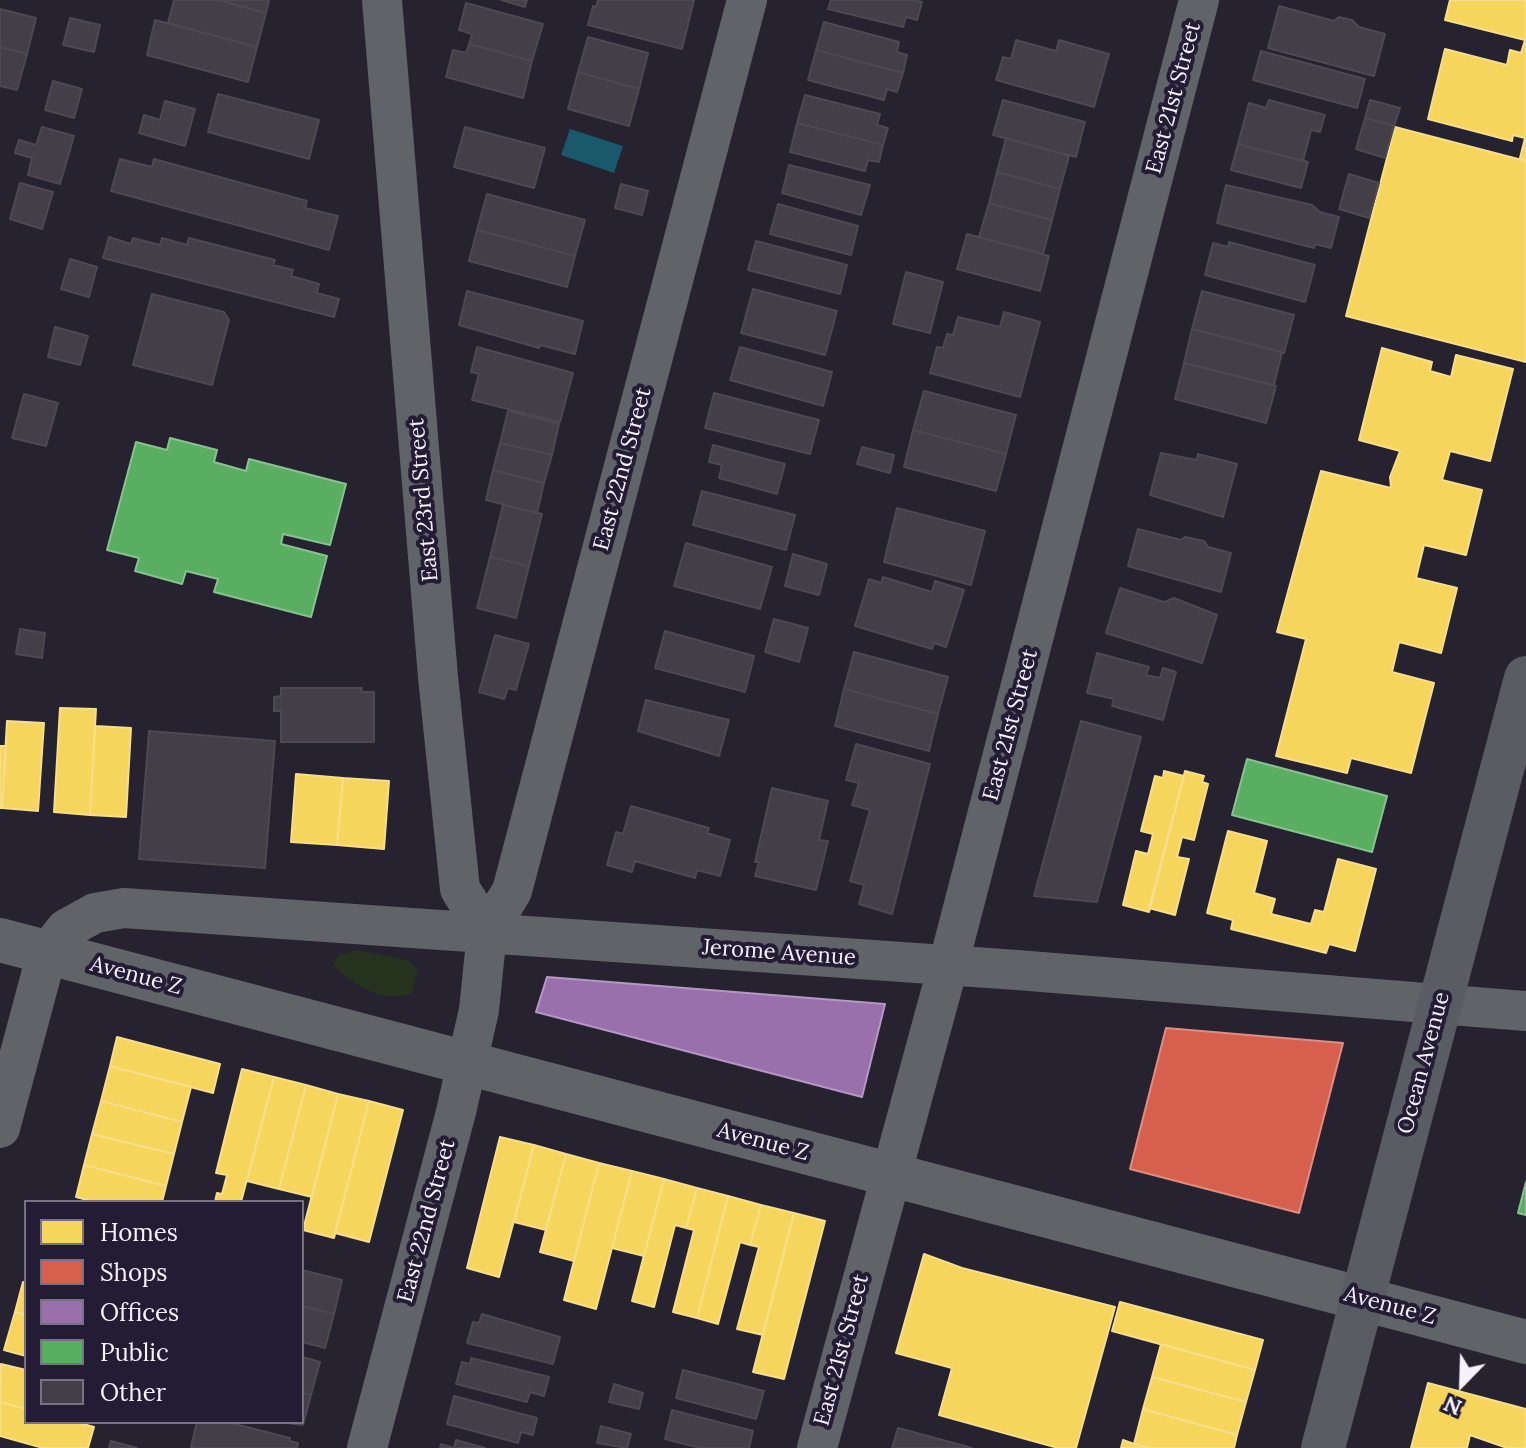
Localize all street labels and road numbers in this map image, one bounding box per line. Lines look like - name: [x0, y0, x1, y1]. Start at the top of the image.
- street label: East 21st Street: [1141, 19, 1207, 177]
- street label: East 22nd Street: [589, 385, 657, 553]
- street label: East 23rd Street: [404, 417, 444, 583]
- street label: East 21st Street: [978, 646, 1044, 804]
- street label: Jerome Avenue: [701, 934, 857, 972]
- street label: Avenue Z: [87, 951, 185, 1001]
- street label: Ocean Avenue: [1392, 989, 1456, 1137]
- street label: Avenue Z: [714, 1117, 812, 1167]
- street label: East 22nd Street: [393, 1137, 461, 1305]
- street label: East 21st Street: [809, 1271, 875, 1429]
- street label: Avenue Z: [1341, 1281, 1439, 1331]

